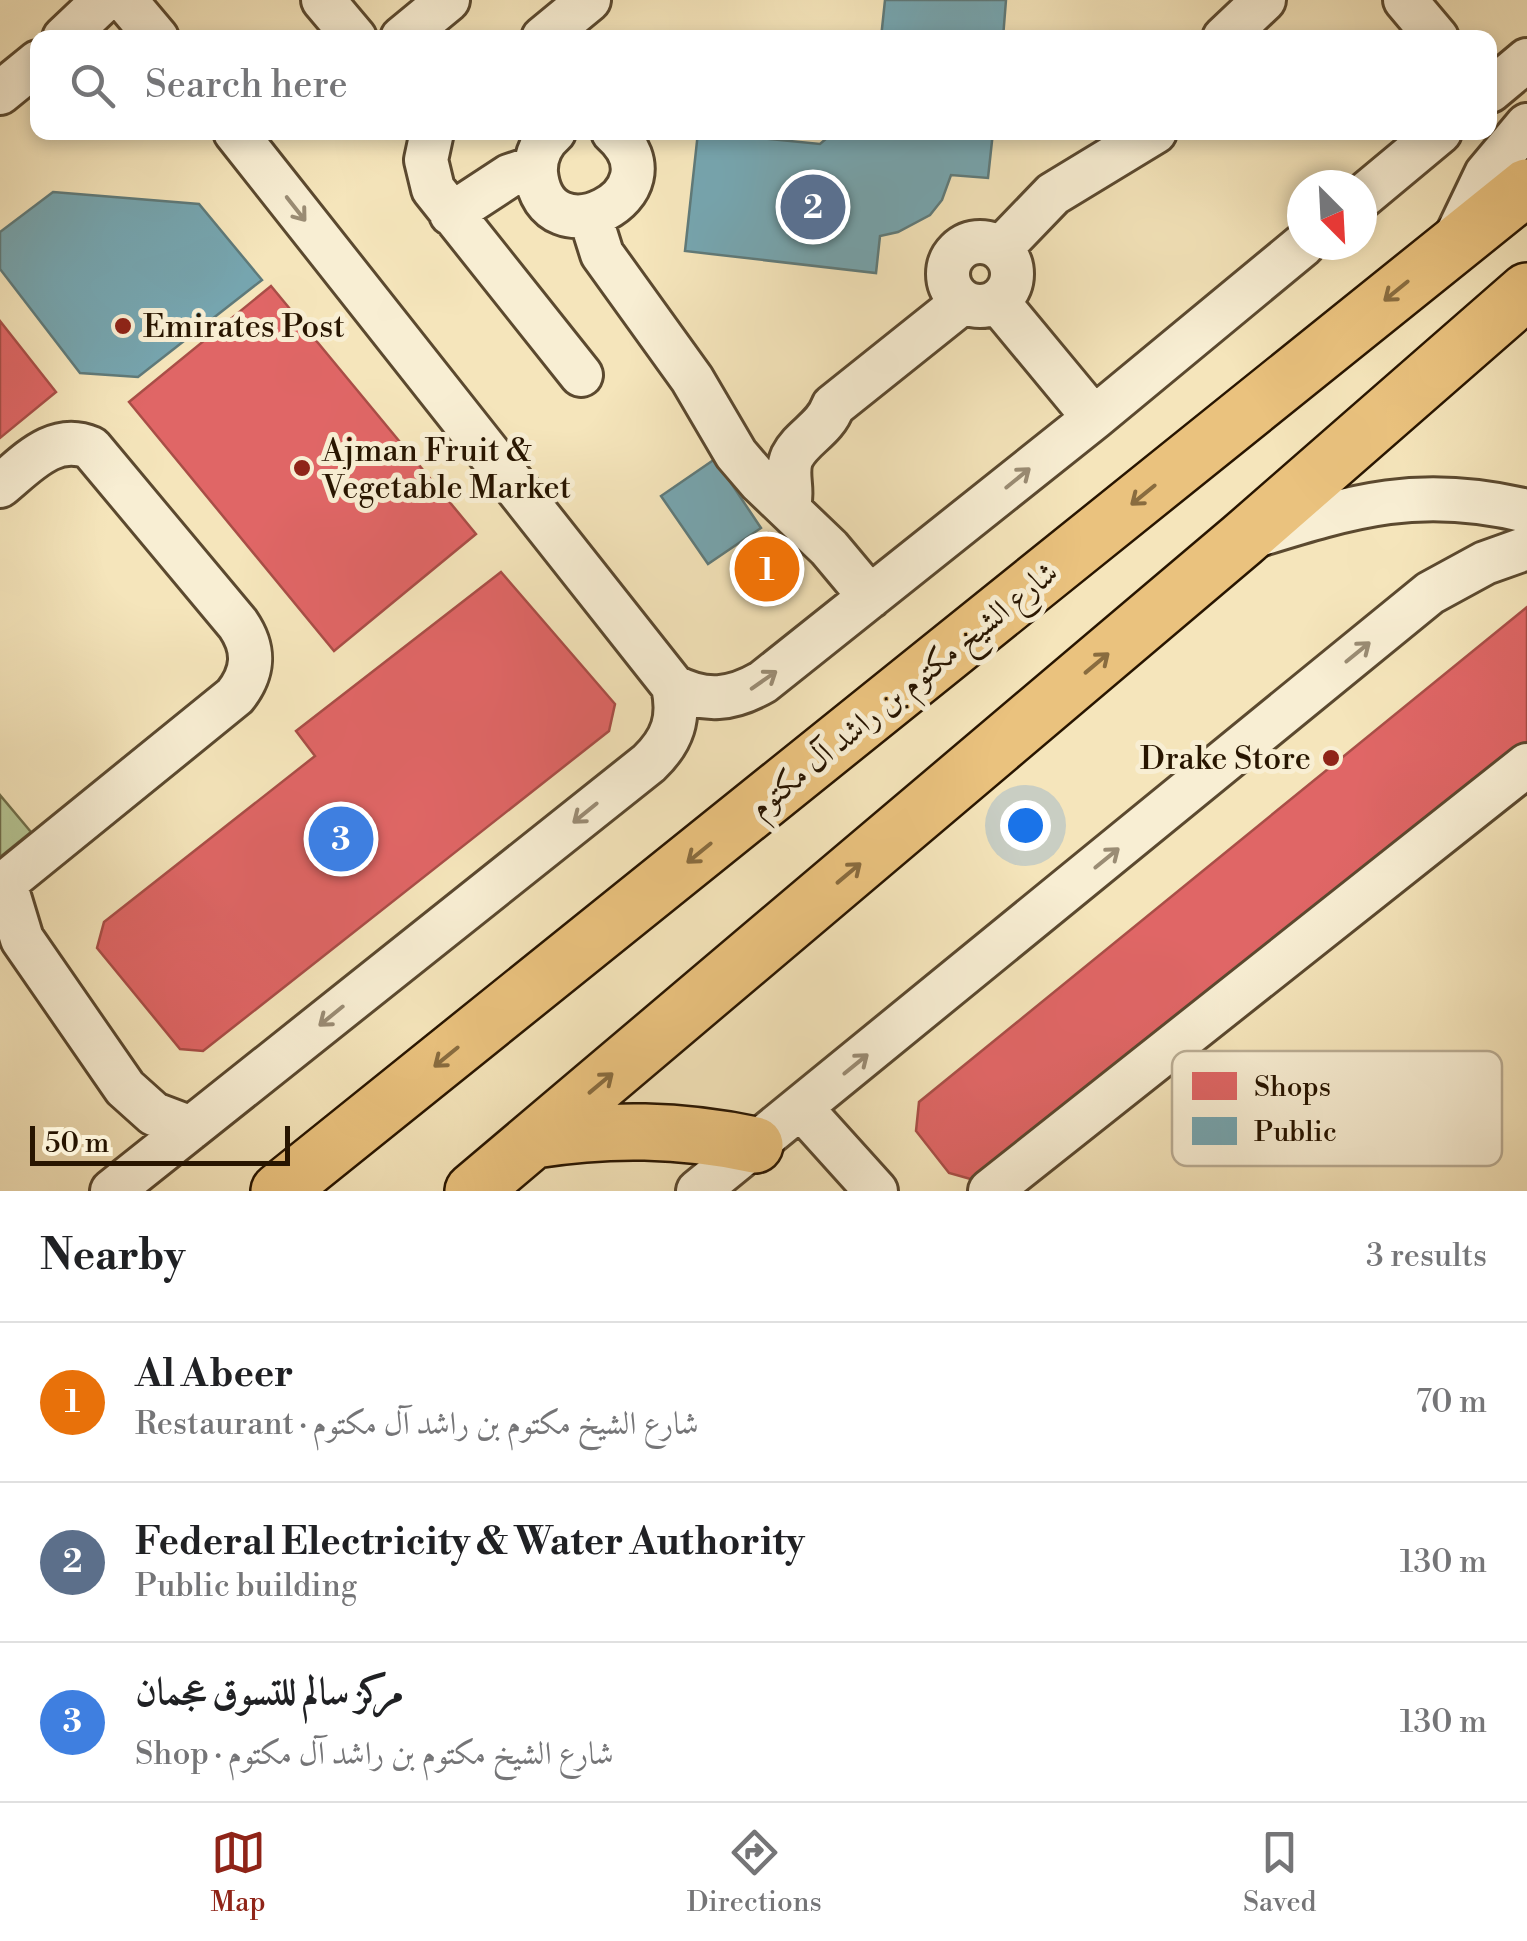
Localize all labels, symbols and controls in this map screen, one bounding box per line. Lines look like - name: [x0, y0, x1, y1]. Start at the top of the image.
- search box: [30, 30, 1497, 140]
- icon: search: [65, 58, 120, 113]
- text: Search here: [145, 62, 348, 109]
- pin: 2: [780, 170, 846, 244]
- north arrow: [1287, 170, 1377, 260]
- one-way arrow: [285, 195, 306, 222]
- one-way arrow: [1383, 280, 1409, 302]
- place label: Emirates Post: [143, 307, 345, 347]
- marker: Emirates Post: [112, 315, 134, 337]
- place label: Ajman Fruit & Vegetable Market: [321, 431, 571, 508]
- marker: Ajman Fruit & Vegetable Market: [291, 457, 313, 479]
- one-way arrow: [1005, 467, 1031, 489]
- one-way arrow: [1130, 484, 1156, 506]
- pin: 1: [734, 532, 800, 606]
- street label: شارع الشيخ مكتوم بن راشد آل مكتوم: [741, 553, 1071, 832]
- one-way arrow: [1345, 641, 1371, 663]
- one-way arrow: [1084, 652, 1109, 675]
- one-way arrow: [749, 670, 777, 691]
- place label: Drake Store: [1140, 739, 1311, 779]
- marker: Drake Store: [1320, 747, 1342, 769]
- your location: [1000, 800, 1051, 851]
- pin: 3: [308, 802, 374, 876]
- one-way arrow: [573, 802, 599, 824]
- one-way arrow: [686, 842, 713, 863]
- one-way arrow: [1094, 847, 1120, 869]
- one-way arrow: [836, 862, 861, 885]
- one-way arrow: [319, 1005, 345, 1027]
- one-way arrow: [433, 1046, 459, 1068]
- legend: [1172, 1051, 1502, 1166]
- one-way arrow: [843, 1054, 869, 1076]
- text: Shops: [1254, 1070, 1331, 1105]
- one-way arrow: [588, 1072, 613, 1095]
- text: Public: [1254, 1115, 1337, 1150]
- scale bar: [30, 1121, 290, 1166]
- text: 50 m: [45, 1126, 109, 1161]
- text: Nearby: [40, 1230, 185, 1283]
- text: 3 results: [1366, 1236, 1487, 1276]
- text: Al Abeer: [135, 1351, 293, 1398]
- text: 1: [65, 1382, 80, 1422]
- text: 70 m: [1416, 1382, 1487, 1422]
- text: Restaurant · شارع الشيخ مكتوم بن راشد آل مكتوم: [135, 1404, 699, 1444]
- text: Federal Electricity & Water Authority: [135, 1519, 805, 1566]
- text: 2: [62, 1542, 83, 1582]
- text: 130 m: [1400, 1542, 1487, 1582]
- text: Public building: [135, 1566, 357, 1606]
- text: مركز سالم للتسوق عجمان: [135, 1669, 404, 1716]
- text: 3: [63, 1702, 82, 1742]
- text: 130 m: [1400, 1702, 1487, 1742]
- text: Shop · شارع الشيخ مكتوم بن راشد آل مكتوم: [135, 1734, 614, 1774]
- tab: Map: [211, 1825, 266, 1920]
- tab: Directions: [687, 1825, 822, 1920]
- tab: Saved: [1243, 1825, 1316, 1920]

